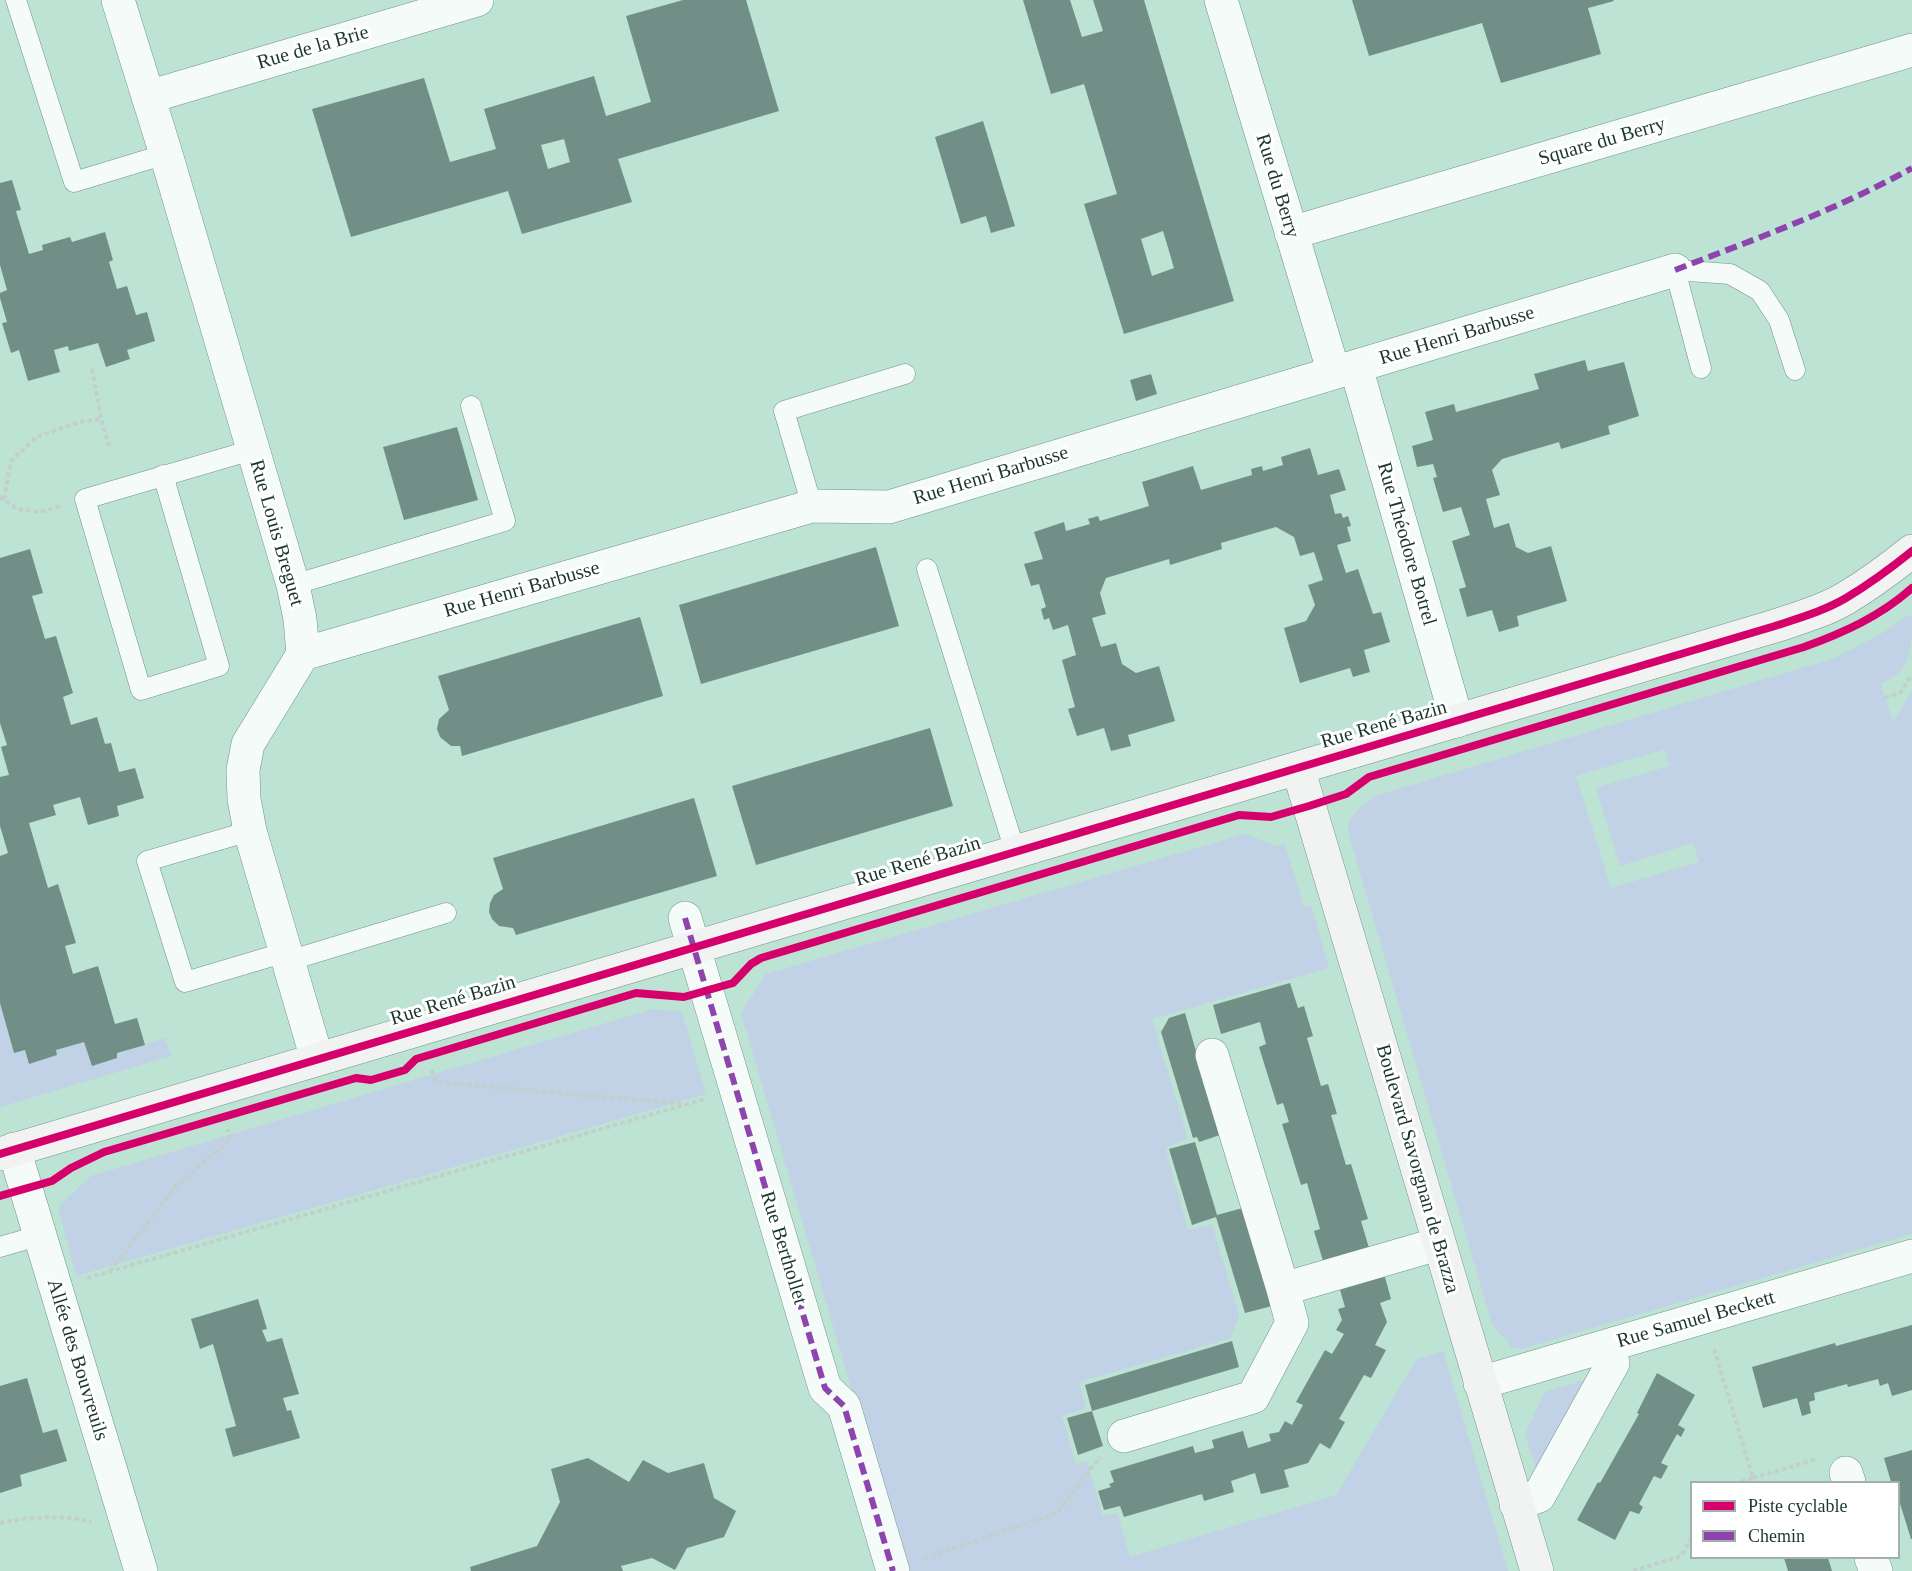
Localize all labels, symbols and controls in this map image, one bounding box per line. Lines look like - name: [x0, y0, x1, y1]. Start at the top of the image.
- street label: Rue de la Brie: [254, 21, 372, 75]
- street label: Square du Berry: [1536, 112, 1668, 172]
- street label: Rue du Berry: [1250, 131, 1304, 241]
- street label: Rue Henri Barbusse: [1376, 301, 1538, 371]
- street label: Rue Henri Barbusse: [910, 441, 1072, 511]
- street label: Rue Louis Breguet: [244, 457, 308, 609]
- street label: Rue Théodore Botrel: [1371, 460, 1441, 628]
- street label: Rue Henri Barbusse: [441, 556, 603, 624]
- street label: Rue René Bazin: [1318, 696, 1450, 754]
- street label: Rue René Bazin: [852, 832, 984, 892]
- street label: Rue René Bazin: [387, 971, 519, 1031]
- street label: Boulevard Savorgnan de Brazza: [1370, 1042, 1464, 1296]
- street label: Rue Berthollet: [754, 1188, 812, 1308]
- street label: Allée des Bouvreuils: [41, 1276, 113, 1444]
- street label: Rue Samuel Beckett: [1614, 1286, 1778, 1354]
- legend: [1690, 1481, 1900, 1559]
- text: Piste cyclable: [1748, 1496, 1847, 1516]
- text: Chemin: [1748, 1526, 1805, 1546]

